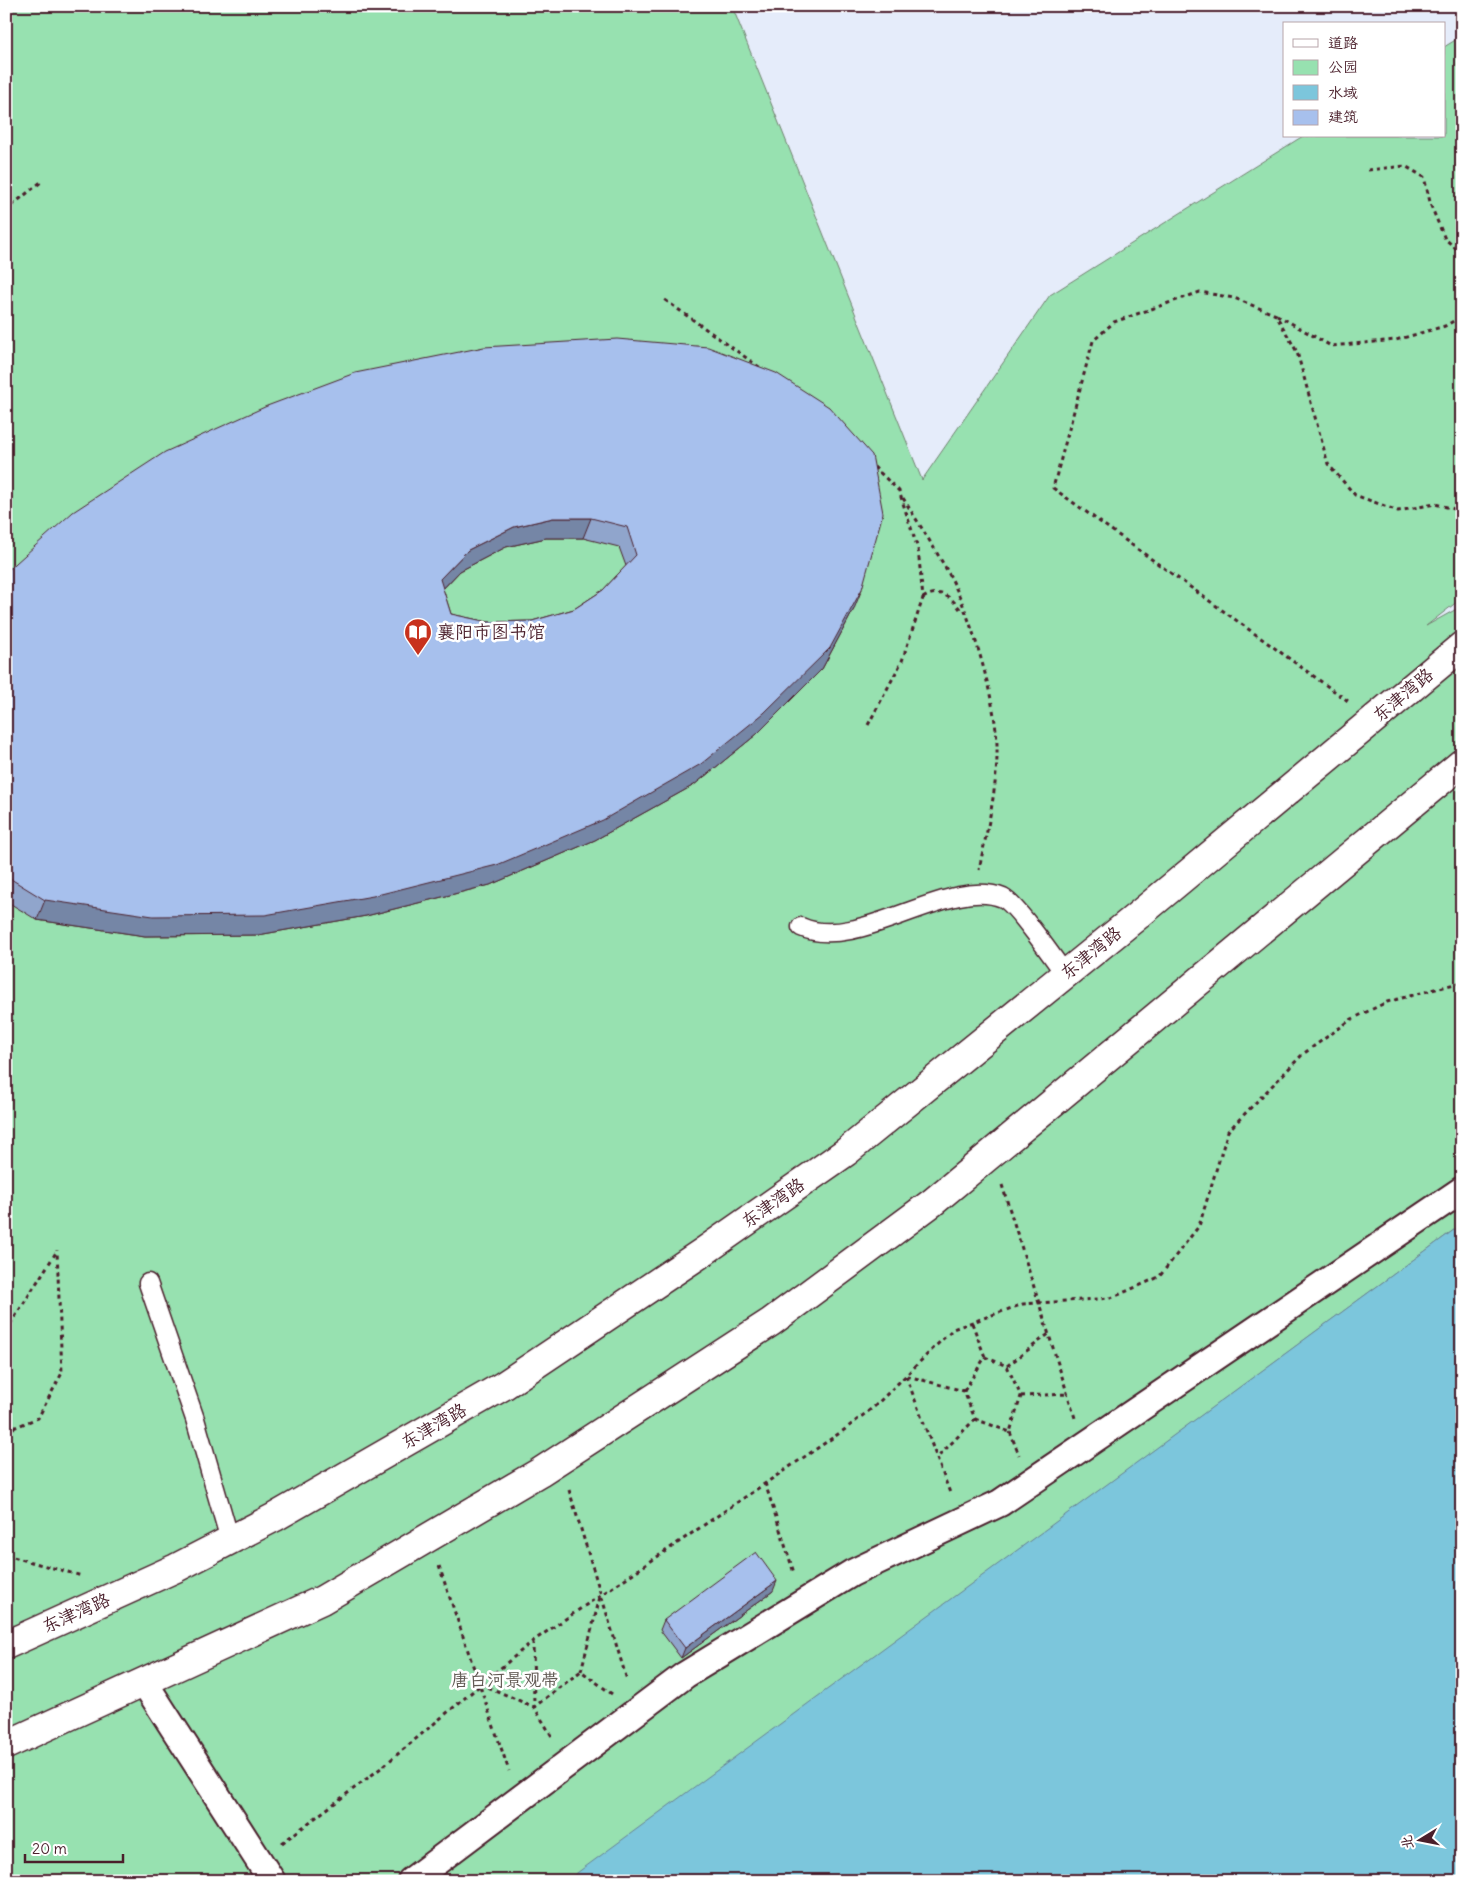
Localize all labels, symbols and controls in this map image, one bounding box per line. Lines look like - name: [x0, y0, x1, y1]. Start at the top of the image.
- legend: [1283, 22, 1446, 138]
- text: 道路: [1328, 33, 1358, 52]
- text: 公园: [1328, 57, 1358, 76]
- text: 水域: [1328, 83, 1358, 102]
- text: 建筑: [1328, 107, 1358, 126]
- library icon: 襄阳市图书馆: [403, 617, 433, 656]
- place label: 襄阳市图书馆: [437, 620, 545, 643]
- street label: 东津湾路: [1368, 663, 1438, 727]
- street label: 东津湾路: [1055, 921, 1126, 984]
- street label: 东津湾路: [737, 1173, 809, 1233]
- street label: 东津湾路: [397, 1398, 471, 1454]
- street label: 东津湾路: [38, 1587, 113, 1638]
- park label: 唐白河景观带: [451, 1668, 559, 1691]
- north arrow: [1396, 1814, 1446, 1864]
- scale bar: [25, 1832, 122, 1864]
- text: 北: [1397, 1834, 1417, 1851]
- text: 20 m: [32, 1839, 67, 1858]

